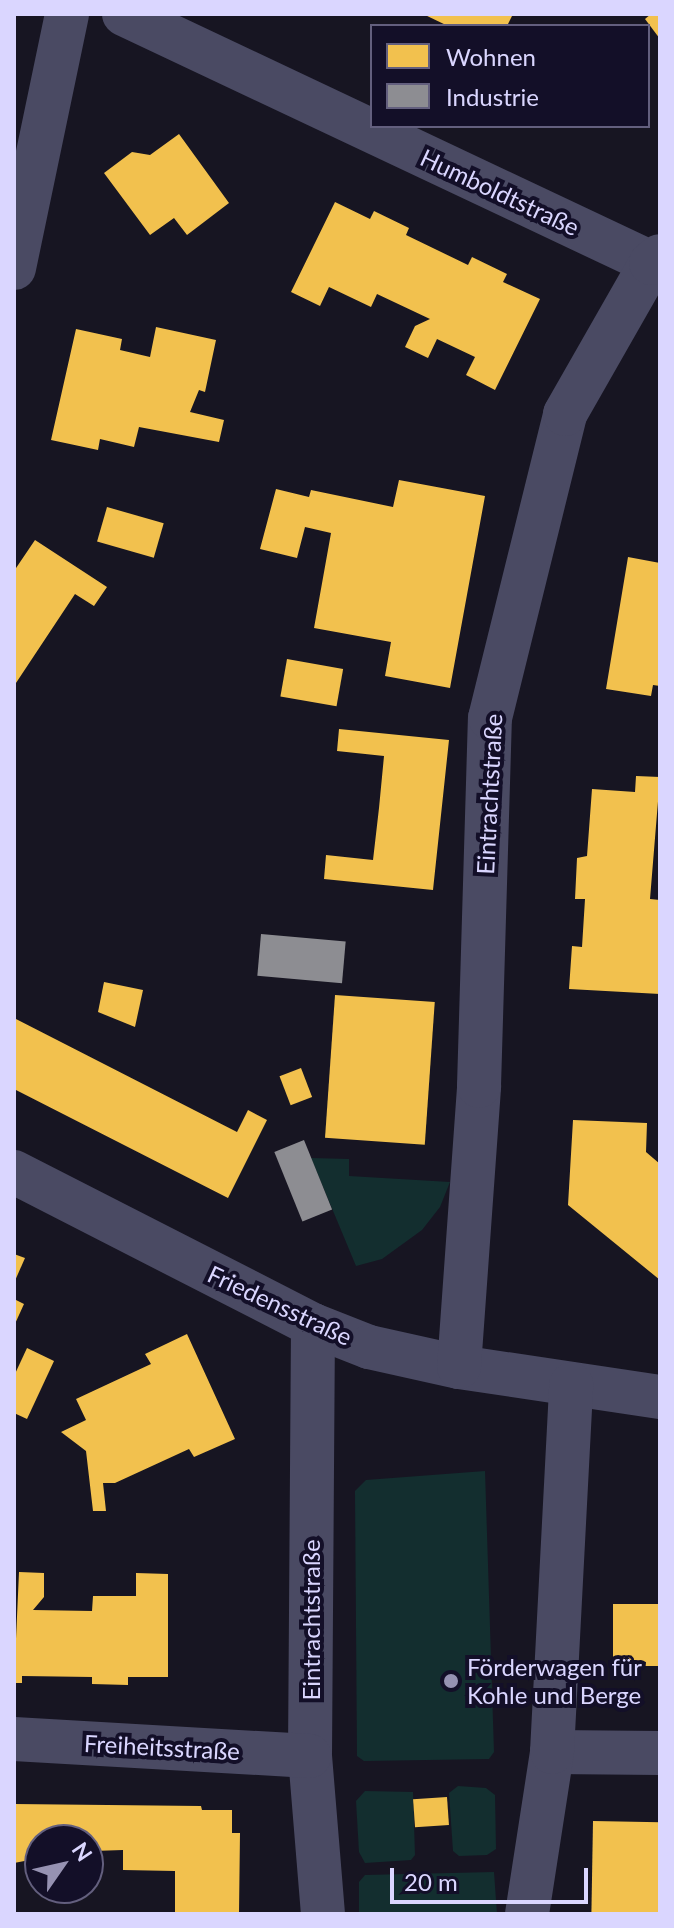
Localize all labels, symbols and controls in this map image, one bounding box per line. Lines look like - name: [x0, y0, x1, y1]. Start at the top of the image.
- legend: [370, 24, 650, 128]
- text: Wohnen: [446, 42, 536, 71]
- text: Industrie: [446, 82, 539, 111]
- street label: Humboldtstraße: [416, 143, 584, 241]
- street label: Eintrachtstraße: [470, 713, 508, 875]
- street label: Friedensstraße: [203, 1259, 357, 1351]
- street label: Eintrachtstraße: [297, 1539, 325, 1701]
- place label: Förderwagen für Kohle und Berge: [467, 1653, 642, 1709]
- marker: Förderwagen für Kohle und Berge: [442, 1672, 460, 1690]
- street label: Freiheitsstraße: [83, 1729, 241, 1765]
- north arrow: [24, 1824, 104, 1904]
- text: N: [67, 1837, 99, 1866]
- scale bar: [394, 1852, 592, 1902]
- text: 20 m: [404, 1867, 458, 1896]

